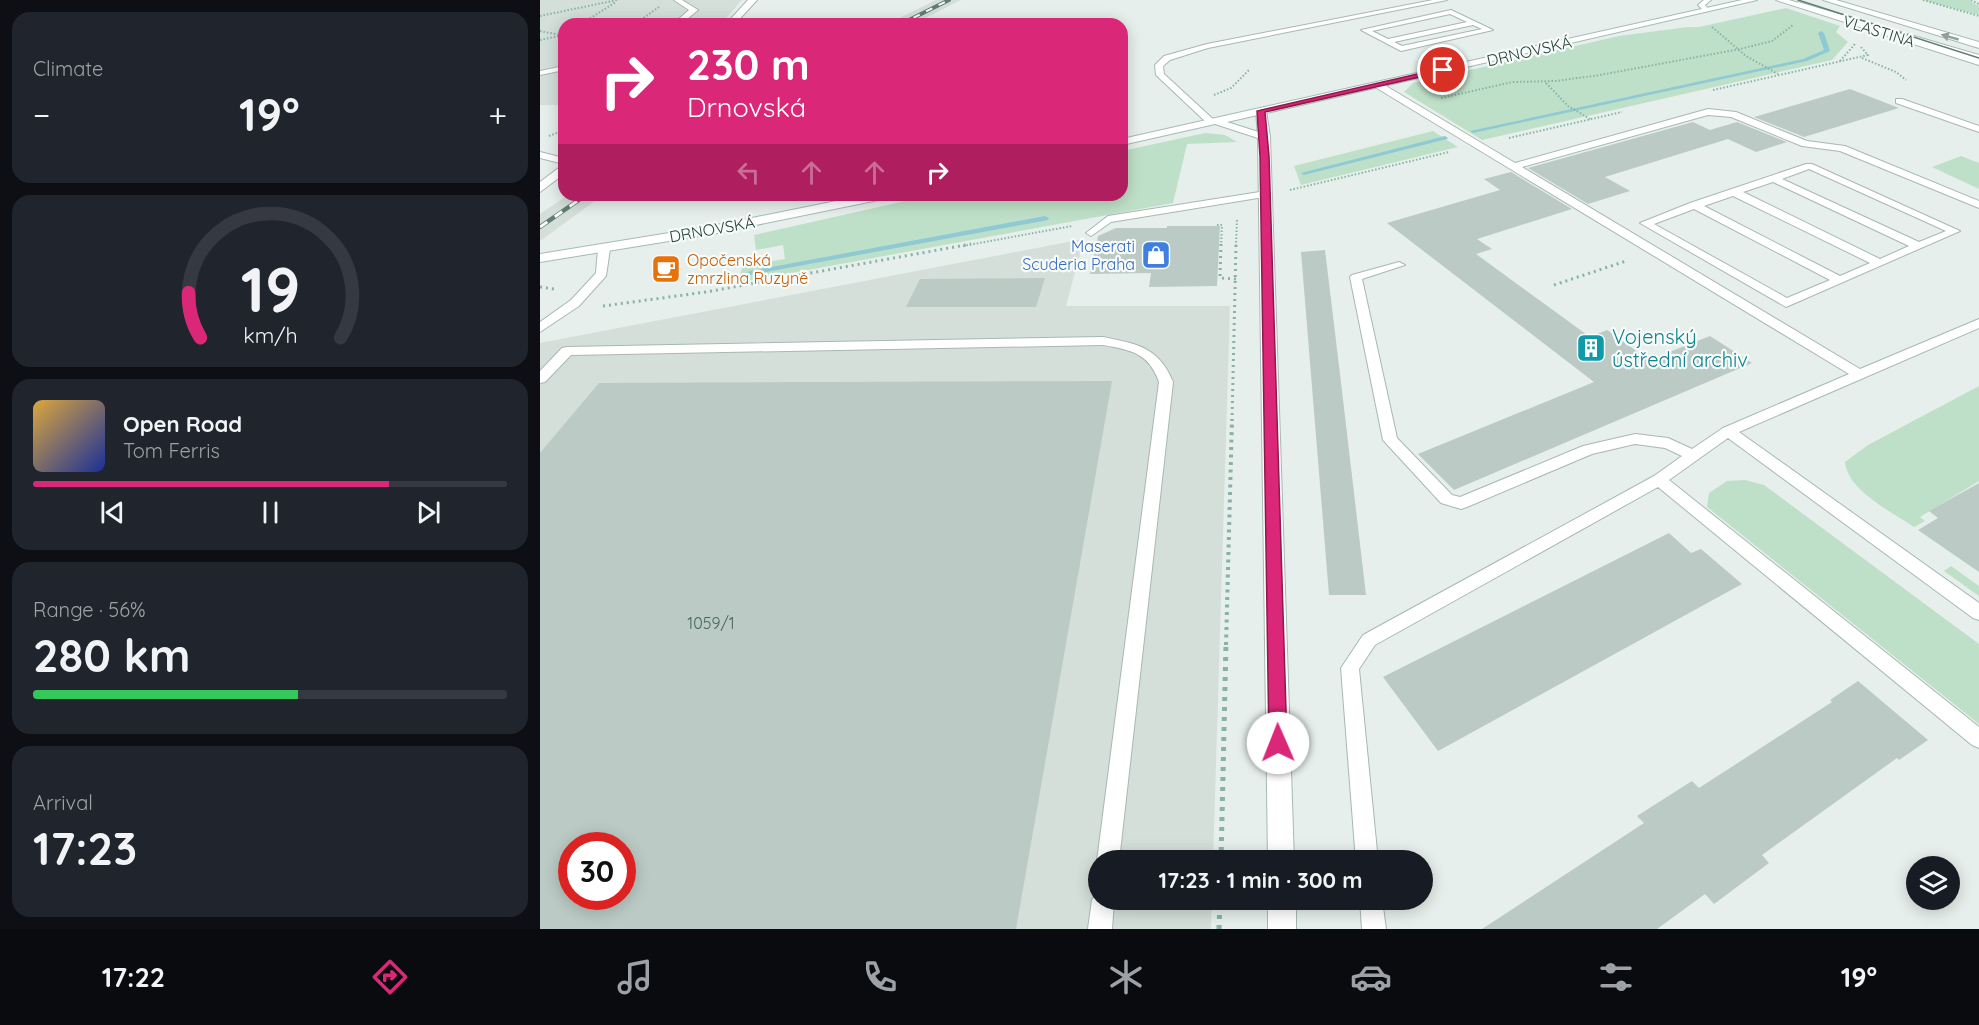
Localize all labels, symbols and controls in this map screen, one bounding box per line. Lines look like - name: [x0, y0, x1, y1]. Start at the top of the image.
- street label: VLASTINA: [1841, 11, 1917, 51]
- street label: DRNOVSKÁ: [1485, 32, 1573, 70]
- one-way arrow: [1941, 32, 1959, 41]
- text: 230 m: [687, 38, 810, 91]
- icon: right: [588, 42, 666, 120]
- pin: [1417, 44, 1468, 95]
- icon: arrive: [1426, 53, 1459, 86]
- text: Climate: [33, 56, 103, 81]
- text: 19°: [239, 86, 300, 142]
- text: Drnovská: [687, 90, 806, 124]
- text: −: [33, 94, 50, 135]
- text: +: [488, 94, 507, 135]
- icon: left: [732, 156, 765, 189]
- icon: ahead: [795, 156, 828, 189]
- icon: ahead: [858, 156, 891, 189]
- icon: right: [921, 156, 954, 189]
- street label: DRNOVSKÁ: [668, 212, 756, 246]
- place label: Maserati Scuderia Praha: [1022, 236, 1135, 274]
- shop icon: Maserati Scuderia Praha: [1140, 239, 1172, 271]
- text: 19: [240, 250, 300, 328]
- place label: Opočenská zmrzlina Ruzyně: [687, 250, 808, 288]
- cafe icon: Opočenská zmrzlina Ruzyně: [650, 253, 682, 285]
- text: km/h: [243, 323, 297, 349]
- place label: Vojenský ústřední archiv: [1612, 324, 1748, 372]
- building icon: Vojenský ústřední archiv: [1575, 332, 1607, 364]
- text: Open Road: [123, 410, 242, 438]
- text: Tom Ferris: [123, 438, 220, 463]
- icon: previous: [96, 496, 129, 529]
- icon: pause: [254, 496, 287, 529]
- icon: next: [412, 496, 445, 529]
- text: Range · 56%: [33, 597, 146, 622]
- house number: 1059/1: [687, 613, 735, 633]
- text: 280 km: [33, 627, 191, 683]
- position arrow: [1246, 711, 1310, 775]
- text: Arrival: [33, 790, 93, 815]
- text: 17:23: [33, 820, 137, 876]
- speed limit sign: 30: [558, 832, 636, 910]
- map controls: [1906, 856, 1960, 910]
- button: layers: [1906, 856, 1960, 910]
- text: 17:23 · 1 min · 300 m: [1159, 866, 1362, 894]
- icon: directions: [369, 956, 411, 998]
- icon: music: [614, 956, 656, 998]
- icon: phone: [859, 956, 901, 998]
- icon: climate: [1105, 956, 1147, 998]
- icon: car: [1350, 956, 1392, 998]
- icon: filters: [1595, 956, 1637, 998]
- text: 17:22: [102, 960, 165, 994]
- text: 19°: [1841, 960, 1877, 994]

